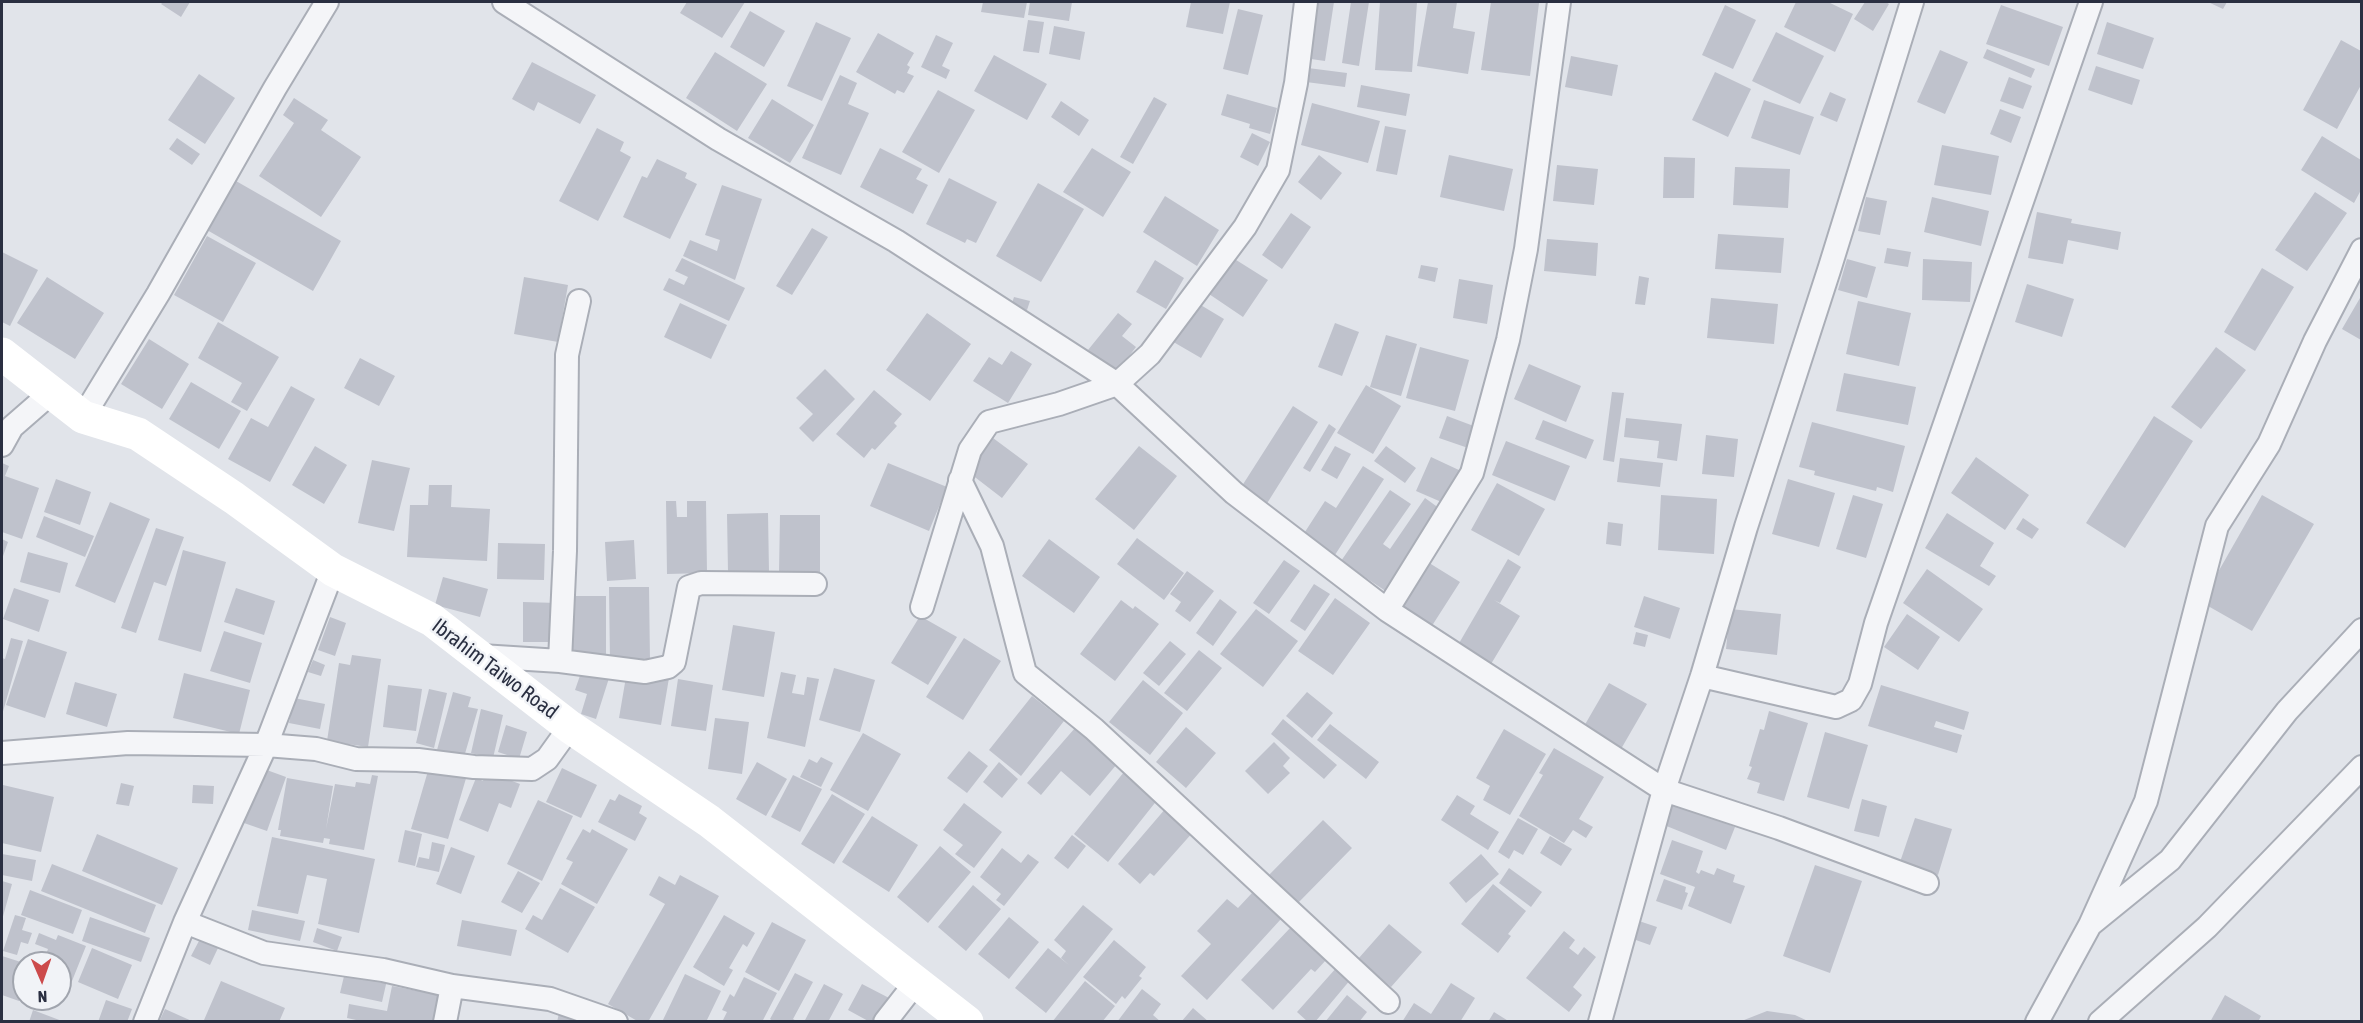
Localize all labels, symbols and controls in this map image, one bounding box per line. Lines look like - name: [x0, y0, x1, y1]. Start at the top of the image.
- street label: Ibrahim Taiwo Road: [427, 613, 563, 725]
- north arrow: [12, 951, 72, 1011]
- text: N: [38, 988, 48, 1006]

